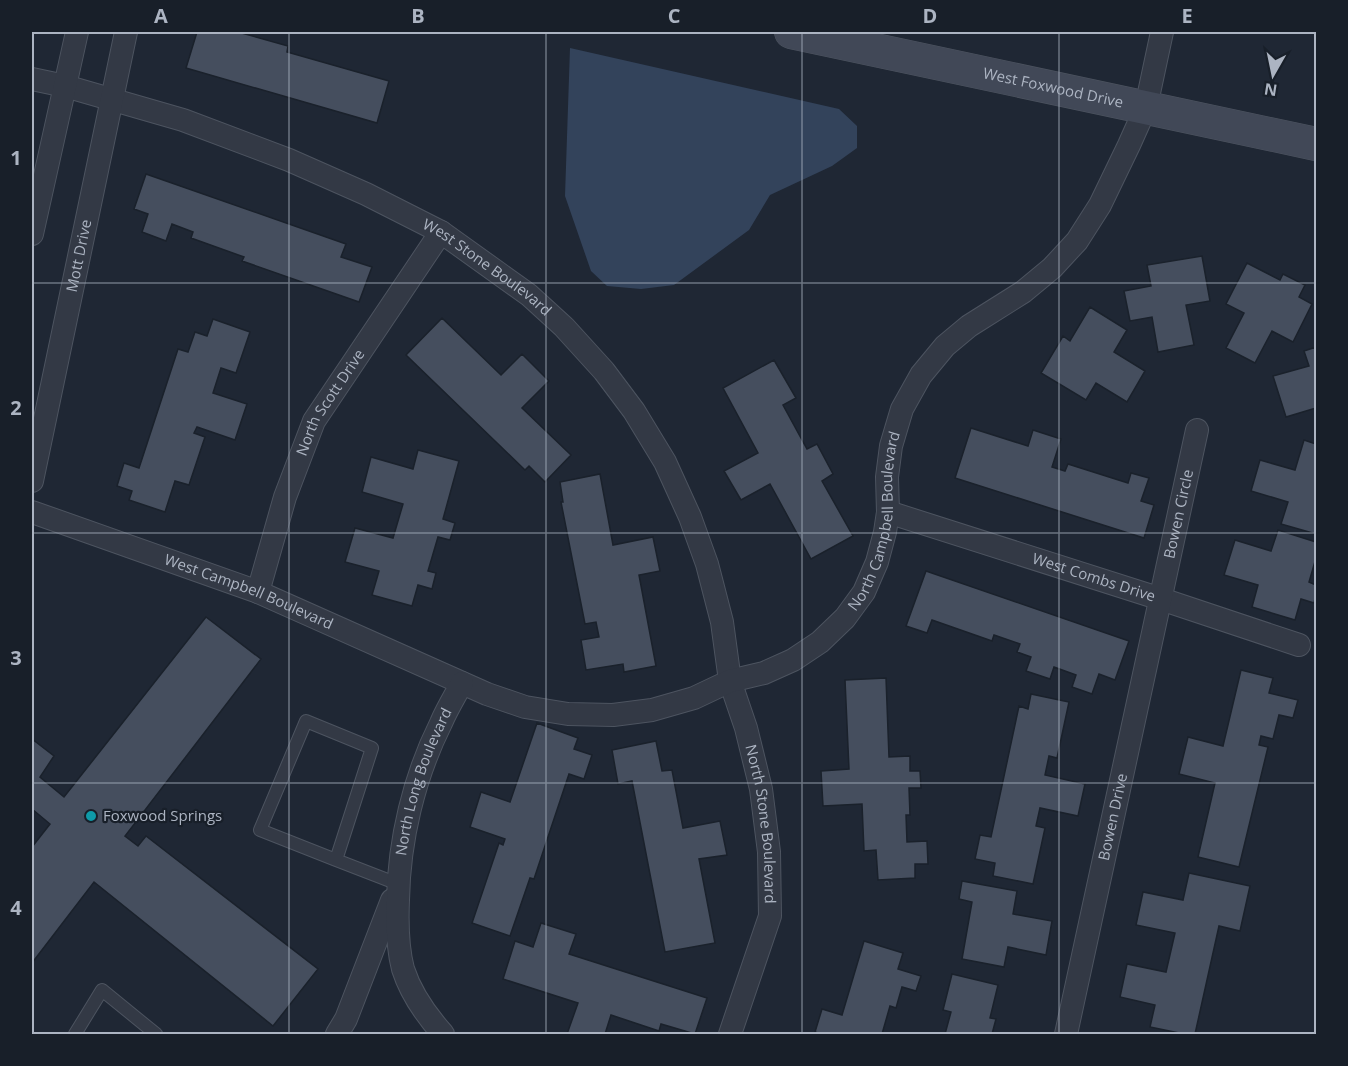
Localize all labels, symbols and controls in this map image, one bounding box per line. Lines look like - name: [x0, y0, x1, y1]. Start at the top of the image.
- text: A: [154, 2, 168, 29]
- text: B: [411, 2, 425, 29]
- text: C: [668, 2, 681, 29]
- text: D: [923, 2, 937, 29]
- text: E: [1181, 2, 1193, 29]
- north arrow: [1243, 45, 1303, 105]
- street label: West Foxwood Drive: [981, 62, 1125, 112]
- text: N: [1263, 78, 1279, 102]
- text: 1: [10, 144, 22, 171]
- street label: West Stone Boulevard: [420, 214, 556, 320]
- street label: Mott Drive: [61, 217, 96, 294]
- street label: North Scott Drive: [291, 345, 368, 458]
- text: 2: [10, 394, 22, 421]
- street label: North Campbell Boulevard: [843, 429, 904, 614]
- street label: Bowen Circle: [1158, 467, 1197, 560]
- street label: West Combs Drive: [1030, 548, 1158, 606]
- street label: West Campbell Boulevard: [162, 549, 337, 633]
- text: 3: [10, 644, 22, 671]
- street label: North Long Boulevard: [390, 704, 456, 857]
- street label: North Stone Boulevard: [741, 742, 781, 904]
- street label: Bowen Drive: [1093, 771, 1131, 862]
- place label: Foxwood Springs: [103, 805, 222, 825]
- marker: Foxwood Springs: [84, 809, 98, 823]
- text: 4: [10, 894, 22, 921]

